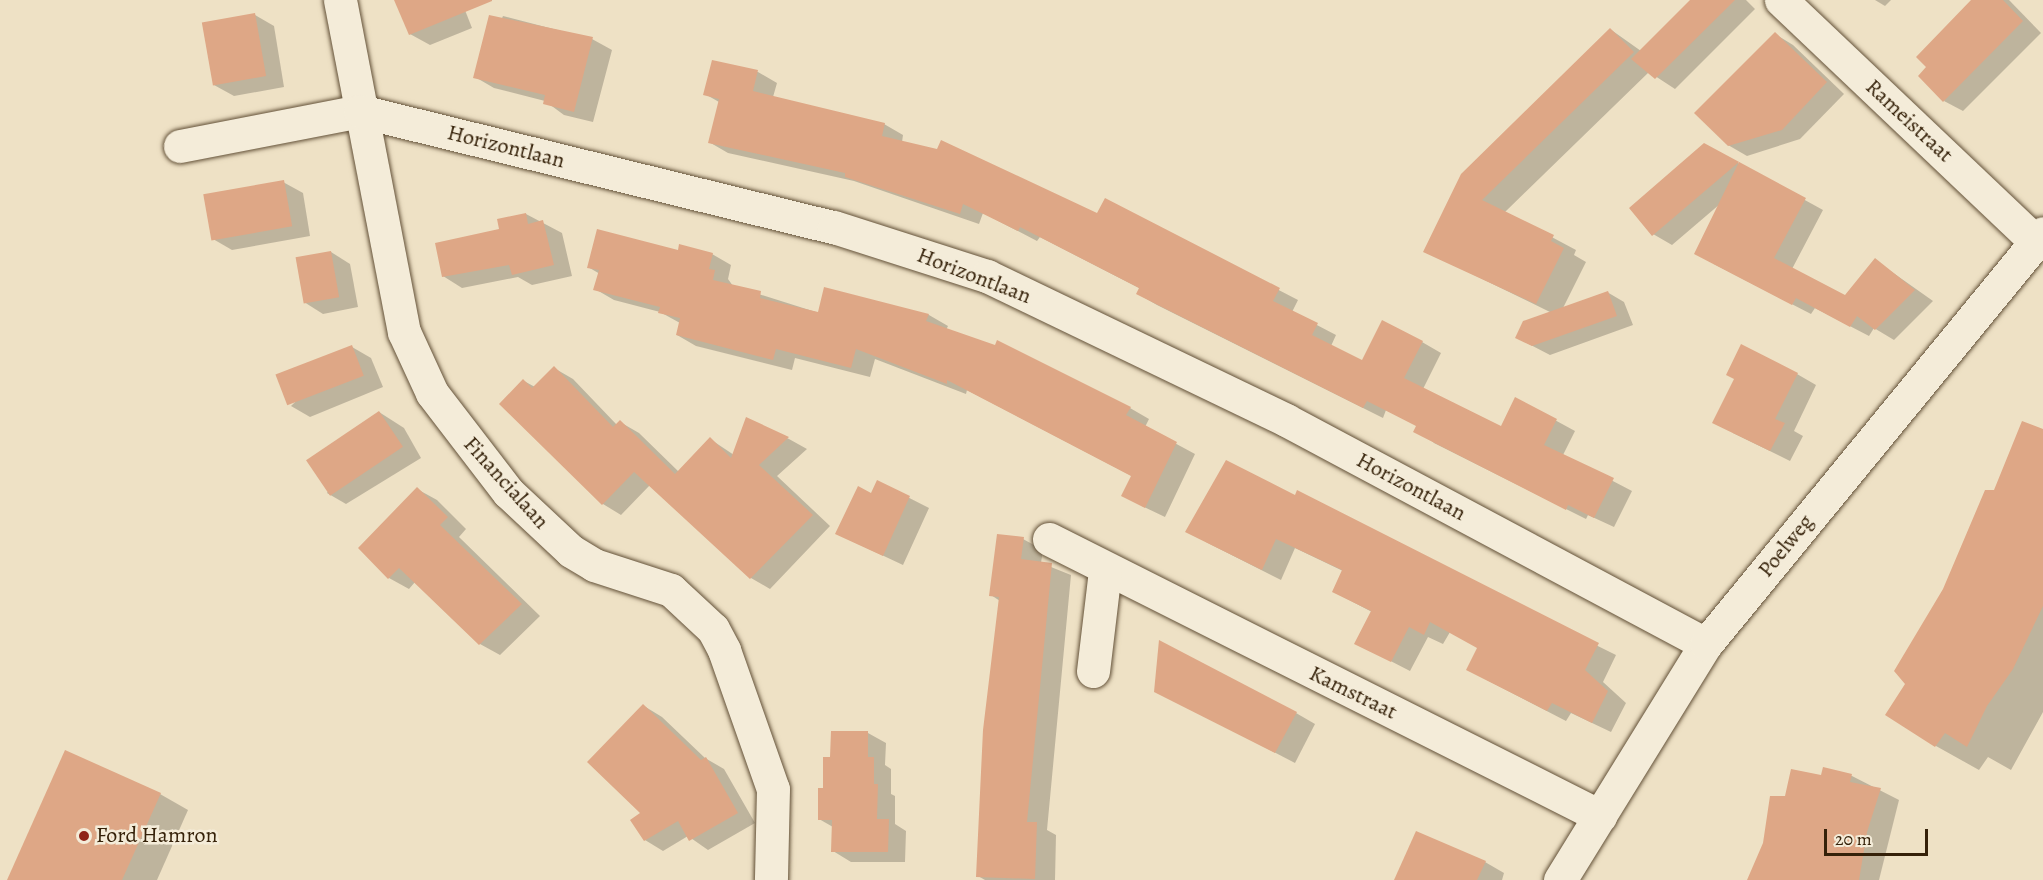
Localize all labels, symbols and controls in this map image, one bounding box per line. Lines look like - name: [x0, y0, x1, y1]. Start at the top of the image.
- street label: Rameistraat: [1860, 74, 1958, 168]
- street label: Horizontlaan: [445, 120, 567, 174]
- street label: Horizontlaan: [913, 242, 1035, 310]
- street label: Financialaan: [458, 431, 554, 535]
- street label: Horizontlaan: [1352, 447, 1470, 527]
- street label: Poelweg: [1753, 509, 1819, 583]
- street label: Kamstraat: [1305, 660, 1401, 726]
- scale bar: [1827, 817, 1930, 855]
- place label: Ford Hamron: [96, 823, 218, 849]
- text: 20 m: [1835, 827, 1872, 851]
- marker: Ford Hamron: [77, 829, 91, 843]

